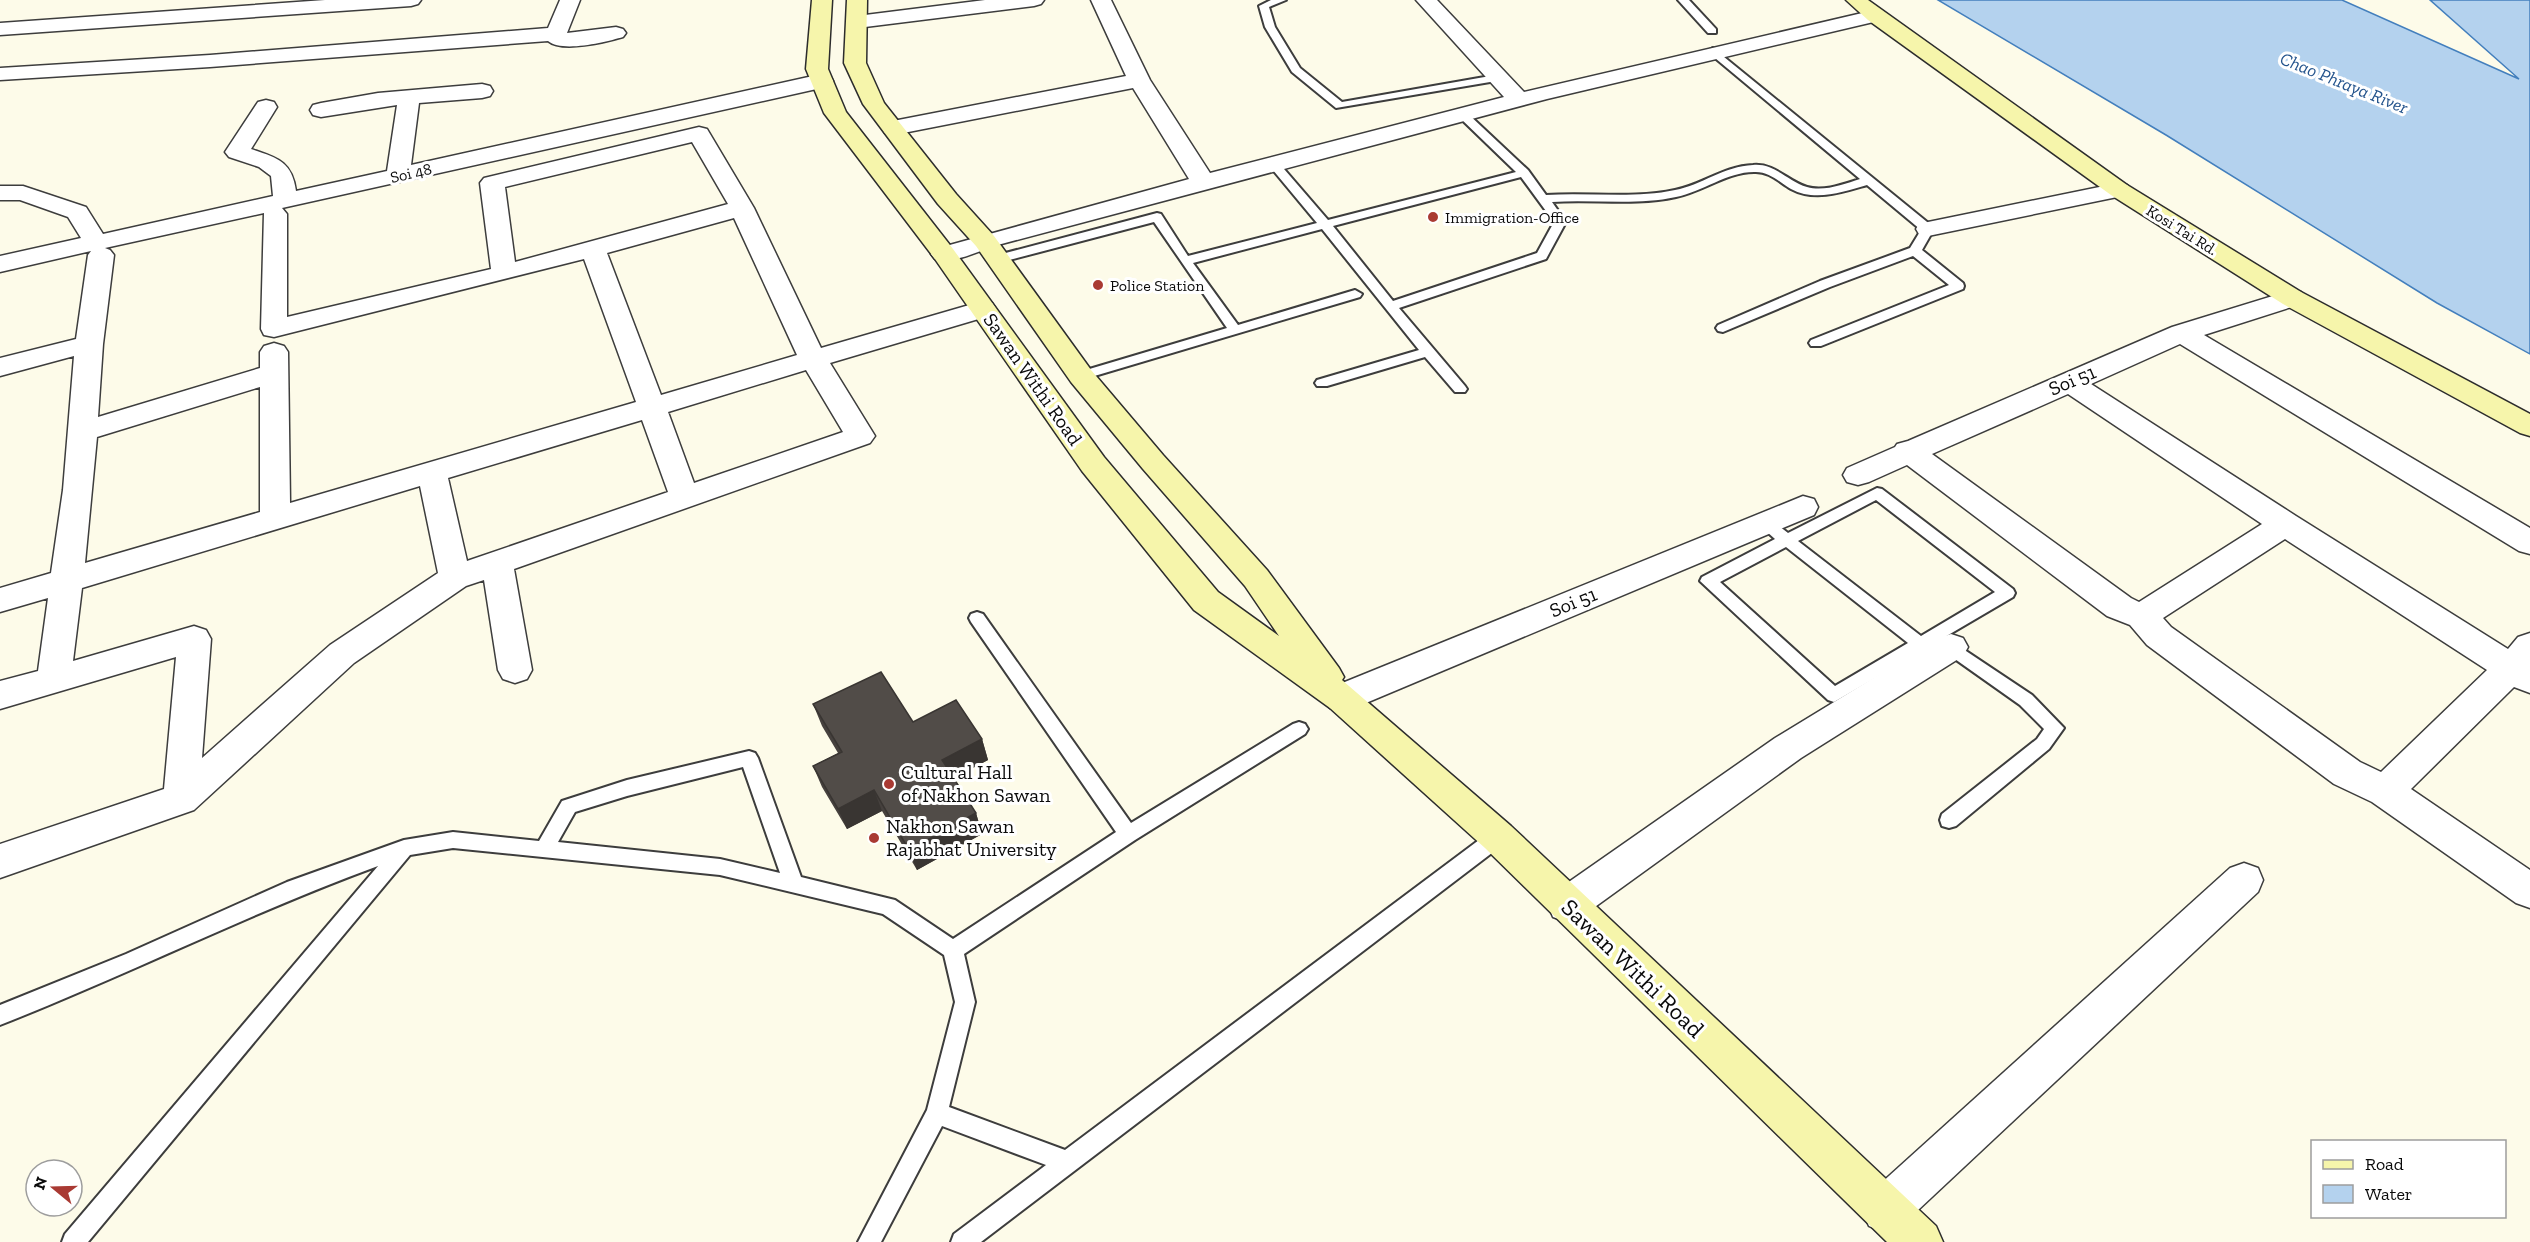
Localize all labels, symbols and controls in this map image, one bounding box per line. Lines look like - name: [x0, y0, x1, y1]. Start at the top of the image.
- water label: Chao Phraya River: [2277, 47, 2412, 119]
- street label: Soi 48: [388, 159, 434, 187]
- street label: Kosi Tai Rd.: [2143, 201, 2221, 259]
- place label: Immigration-Office: [1445, 208, 1579, 227]
- marker: Immigration-Office: [1426, 210, 1440, 224]
- place label: Police Station: [1110, 276, 1205, 295]
- marker: Police Station: [1091, 278, 1105, 292]
- street label: Sawan Withi Road: [978, 308, 1088, 450]
- street label: Soi 51: [2045, 359, 2100, 401]
- street label: Soi 51: [1546, 582, 1600, 622]
- place label: Cultural Hall of Nakhon Sawan: [901, 760, 1051, 807]
- marker: Cultural Hall of Nakhon Sawan: [882, 777, 896, 791]
- place label: Nakhon Sawan Rajabhat University: [886, 814, 1057, 861]
- marker: Nakhon Sawan Rajabhat University: [867, 831, 881, 845]
- street label: Sawan Withi Road: [1556, 893, 1710, 1043]
- legend: [2311, 1140, 2506, 1218]
- text: Road: [2365, 1153, 2404, 1175]
- north arrow: [24, 1158, 84, 1218]
- text: N: [29, 1174, 51, 1192]
- text: Water: [2365, 1183, 2412, 1205]

